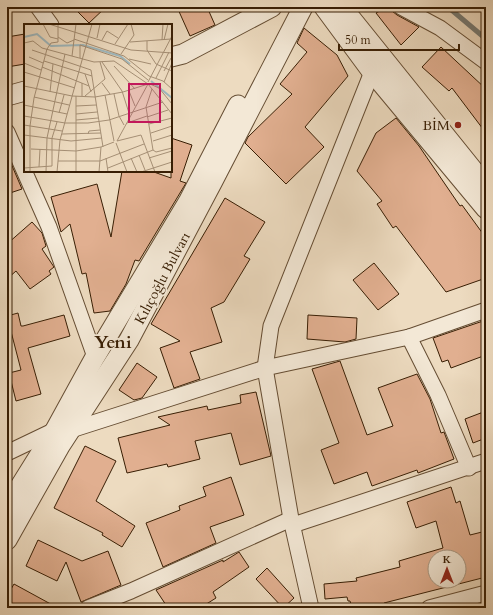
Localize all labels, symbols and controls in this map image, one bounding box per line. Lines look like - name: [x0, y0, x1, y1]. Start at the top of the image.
- inset map: [24, 24, 172, 172]
- scale bar: [339, 26, 459, 52]
- text: 50 m: [345, 32, 372, 48]
- place label: BİM: [423, 116, 450, 135]
- marker: BİM: [453, 120, 463, 130]
- street label: Kılıçoğlu Bulvarı: [130, 229, 195, 328]
- district label: Yeni: [94, 330, 132, 355]
- north arrow: [427, 549, 467, 589]
- text: K: [443, 552, 452, 567]

